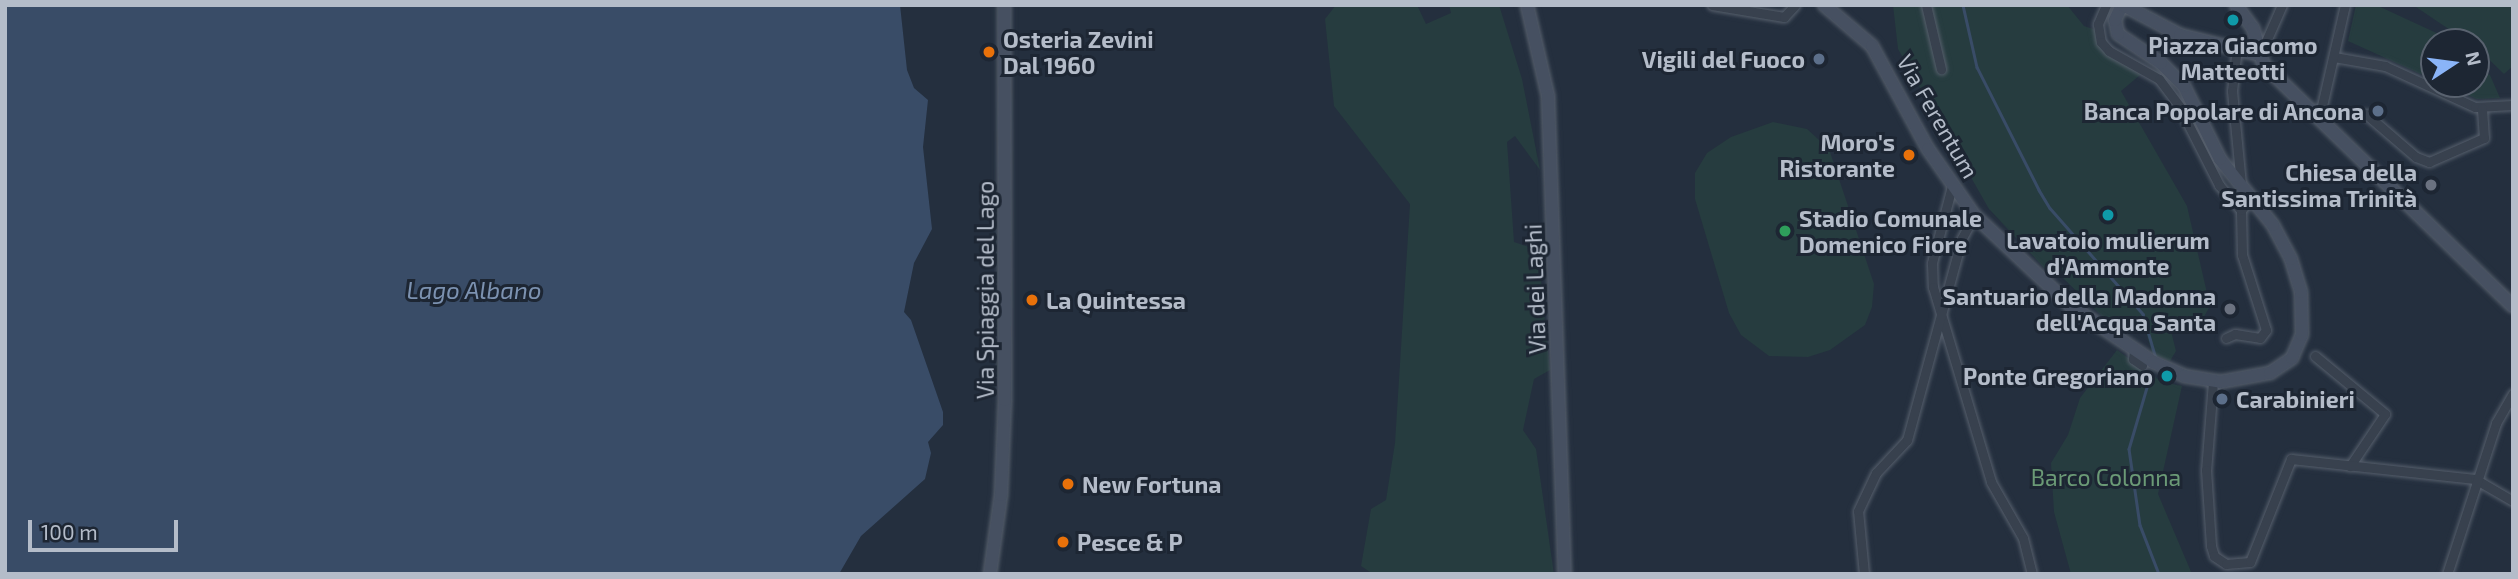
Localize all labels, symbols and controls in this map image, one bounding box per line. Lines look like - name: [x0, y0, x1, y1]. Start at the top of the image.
- marker: Piazza Giacomo Matteotti: [2225, 12, 2241, 28]
- place label: Osteria Zevini Dal 1960: [1003, 25, 1154, 79]
- north arrow: [2420, 28, 2490, 98]
- place label: Piazza Giacomo Matteotti: [2148, 31, 2318, 85]
- marker: Osteria Zevini Dal 1960: [981, 44, 997, 60]
- place label: Vigili del Fuoco: [1641, 45, 1805, 73]
- street label: Via Ferentum: [1891, 49, 1985, 183]
- text: N: [2461, 49, 2487, 68]
- marker: Vigili del Fuoco: [1811, 51, 1827, 67]
- place label: Banca Popolare di Ancona: [2083, 97, 2364, 125]
- marker: Banca Popolare di Ancona: [2370, 103, 2386, 119]
- place label: Moro's Ristorante: [1779, 128, 1895, 182]
- marker: Moro's Ristorante: [1901, 147, 1917, 163]
- place label: Chiesa della Santissima Trinità: [2221, 158, 2417, 212]
- marker: Chiesa della Santissima Trinità: [2423, 177, 2439, 193]
- street label: Via Spiaggia del Lago: [971, 181, 999, 399]
- place label: Stadio Comunale Domenico Fiore: [1799, 204, 1982, 258]
- marker: Lavatoio mulierum d’Ammonte: [2100, 207, 2116, 223]
- street label: Via dei Laghi: [1519, 223, 1551, 355]
- marker: Stadio Comunale Domenico Fiore: [1777, 223, 1793, 239]
- place label: Lavatoio mulierum d’Ammonte: [2006, 226, 2210, 280]
- water label: Lago Albano: [406, 276, 542, 304]
- place label: Santuario della Madonna dell'Acqua Santa: [1943, 282, 2216, 336]
- place label: La Quintessa: [1046, 286, 1186, 314]
- marker: La Quintessa: [1024, 292, 1040, 308]
- marker: Santuario della Madonna dell'Acqua Santa: [2222, 301, 2238, 317]
- place label: Ponte Gregoriano: [1963, 362, 2153, 390]
- marker: Ponte Gregoriano: [2159, 368, 2175, 384]
- place label: Carabinieri: [2236, 385, 2355, 413]
- marker: Carabinieri: [2214, 391, 2230, 407]
- park label: Barco Colonna: [2031, 463, 2181, 491]
- place label: New Fortuna: [1082, 470, 1222, 498]
- marker: New Fortuna: [1060, 476, 1076, 492]
- scale bar: [32, 505, 182, 550]
- text: 100 m: [41, 519, 98, 544]
- place label: Pesce & P: [1077, 528, 1183, 556]
- marker: Pesce & P: [1055, 534, 1071, 550]

